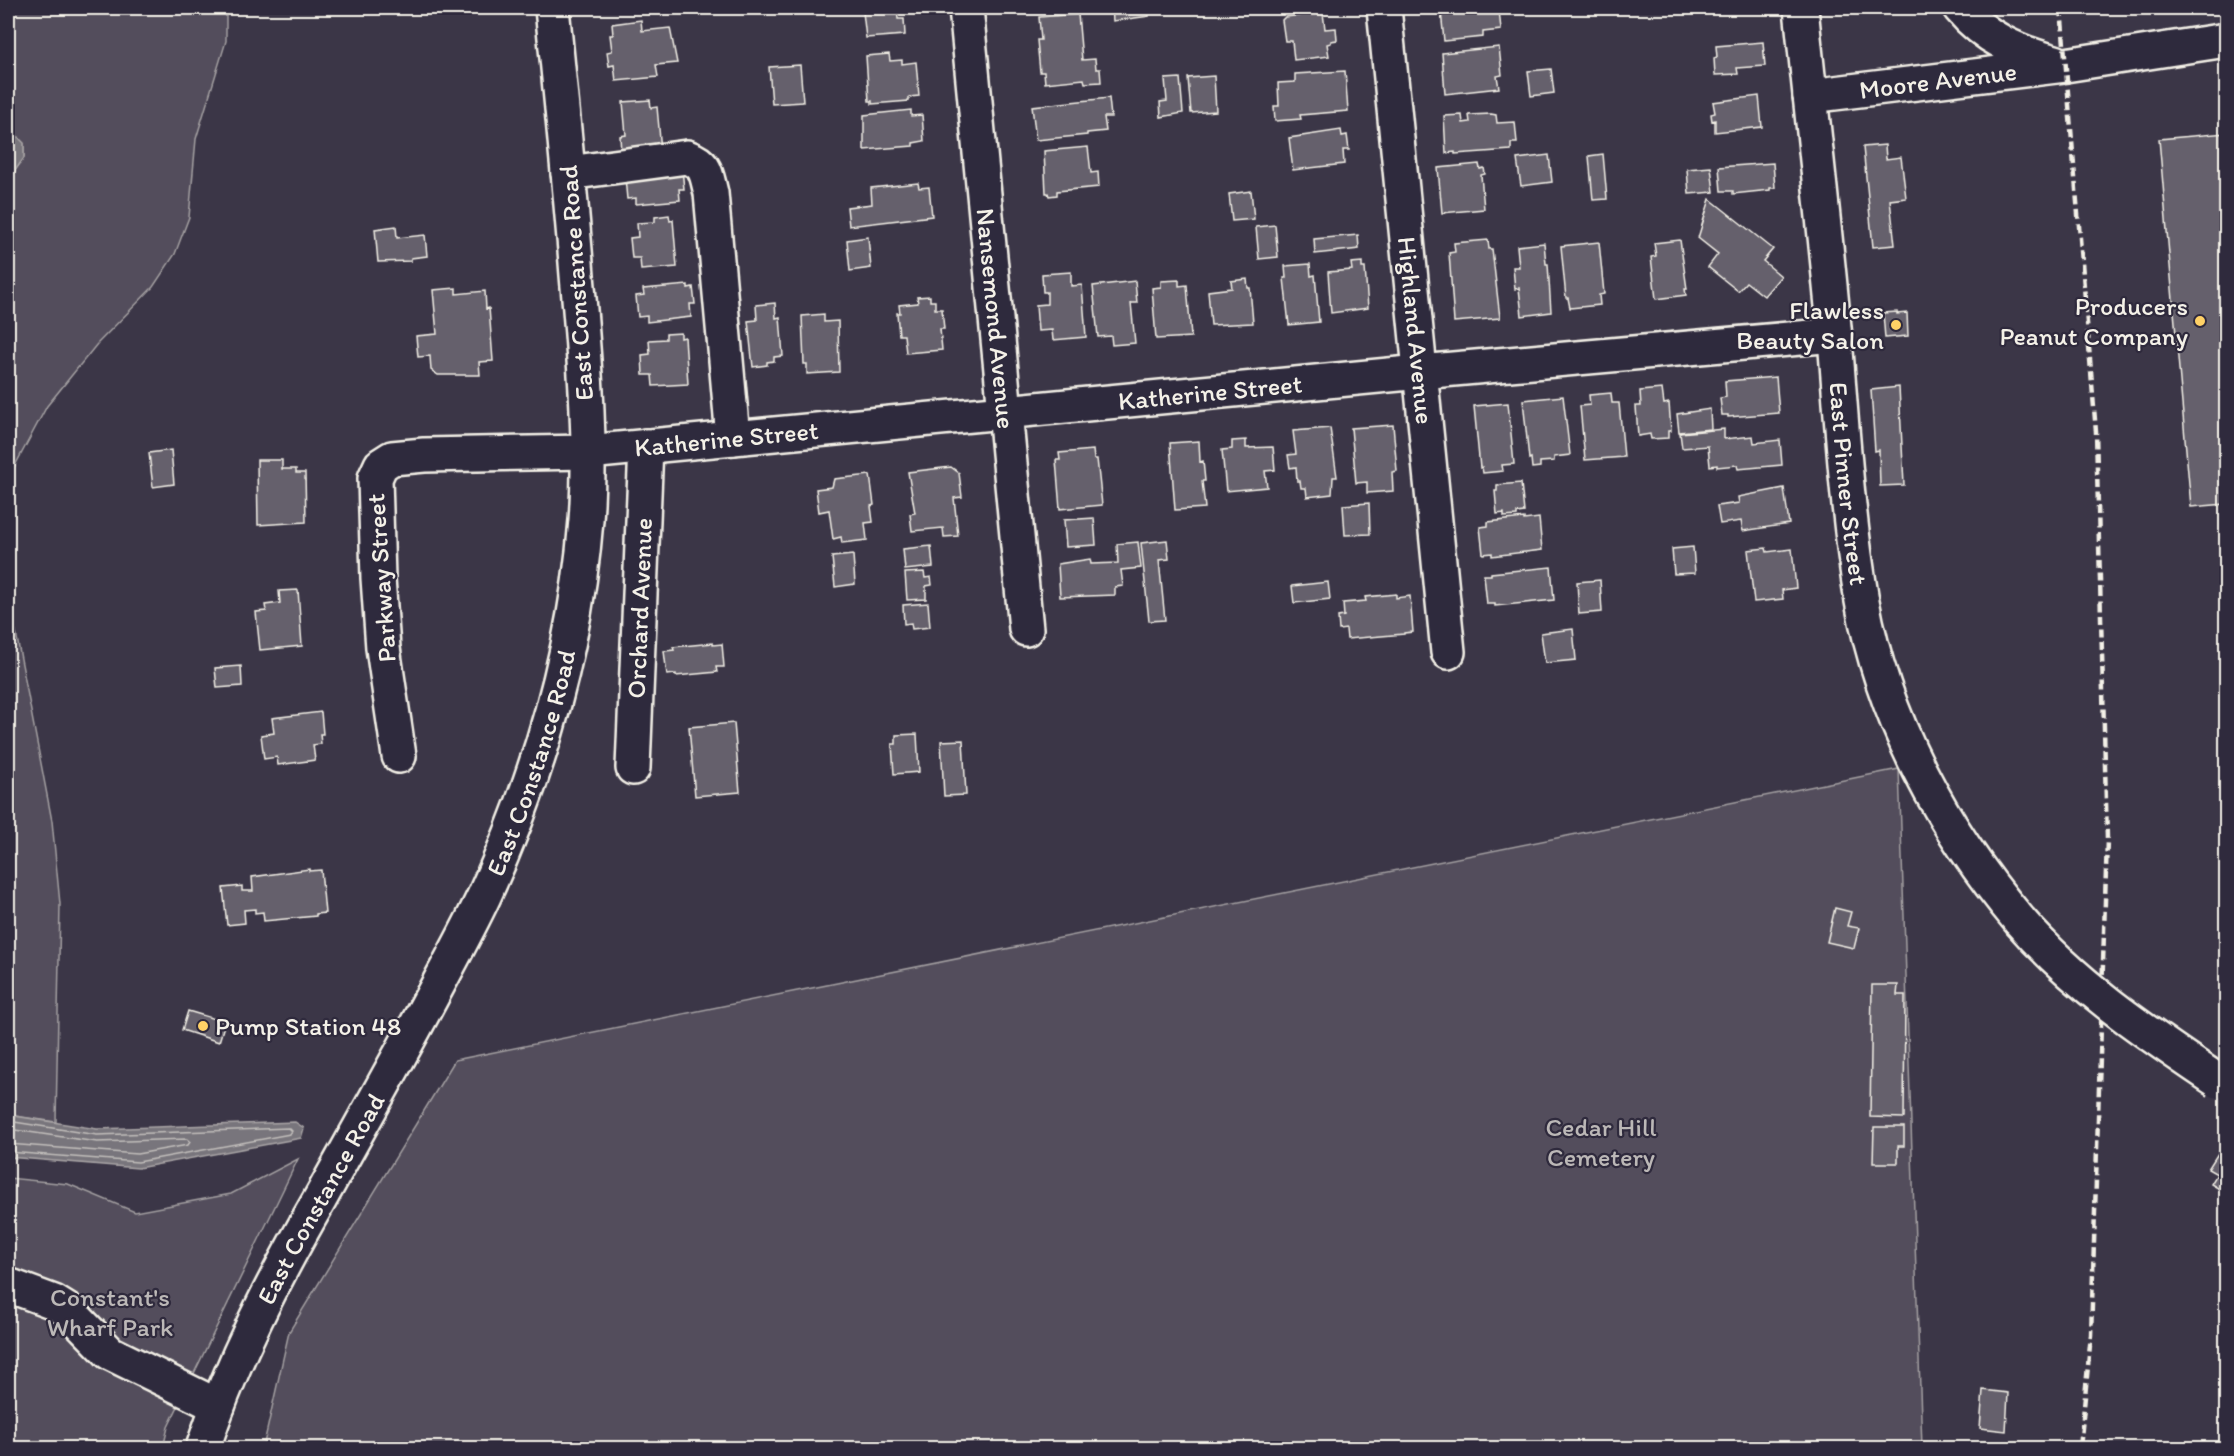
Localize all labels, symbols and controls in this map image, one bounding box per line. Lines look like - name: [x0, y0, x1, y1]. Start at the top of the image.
- street label: Moore Avenue: [1858, 55, 2019, 106]
- street label: East Constance Road: [552, 164, 600, 402]
- street label: Nansemond Avenue: [969, 207, 1023, 431]
- street label: Highland Avenue: [1391, 235, 1441, 426]
- place label: Producers Peanut Company: [1999, 290, 2188, 352]
- place label: Flawless Beauty Salon: [1736, 294, 1884, 356]
- marker: Producers Peanut Company: [2193, 314, 2207, 328]
- marker: Flawless Beauty Salon: [1889, 318, 1903, 332]
- street label: Katherine Street: [1117, 367, 1304, 417]
- street label: East Pinner Street: [1822, 381, 1875, 587]
- street label: Katherine Street: [633, 414, 820, 463]
- street label: Parkway Street: [359, 492, 403, 663]
- street label: Orchard Avenue: [620, 517, 659, 699]
- street label: East Constance Road: [479, 647, 582, 881]
- place label: Pump Station 48: [215, 1010, 401, 1042]
- marker: Pump Station 48: [196, 1019, 210, 1033]
- street label: East Constance Road: [250, 1088, 392, 1310]
- park label: Cedar Hill Cemetery: [1545, 1111, 1657, 1173]
- park label: Constant's Wharf Park: [47, 1281, 173, 1343]

